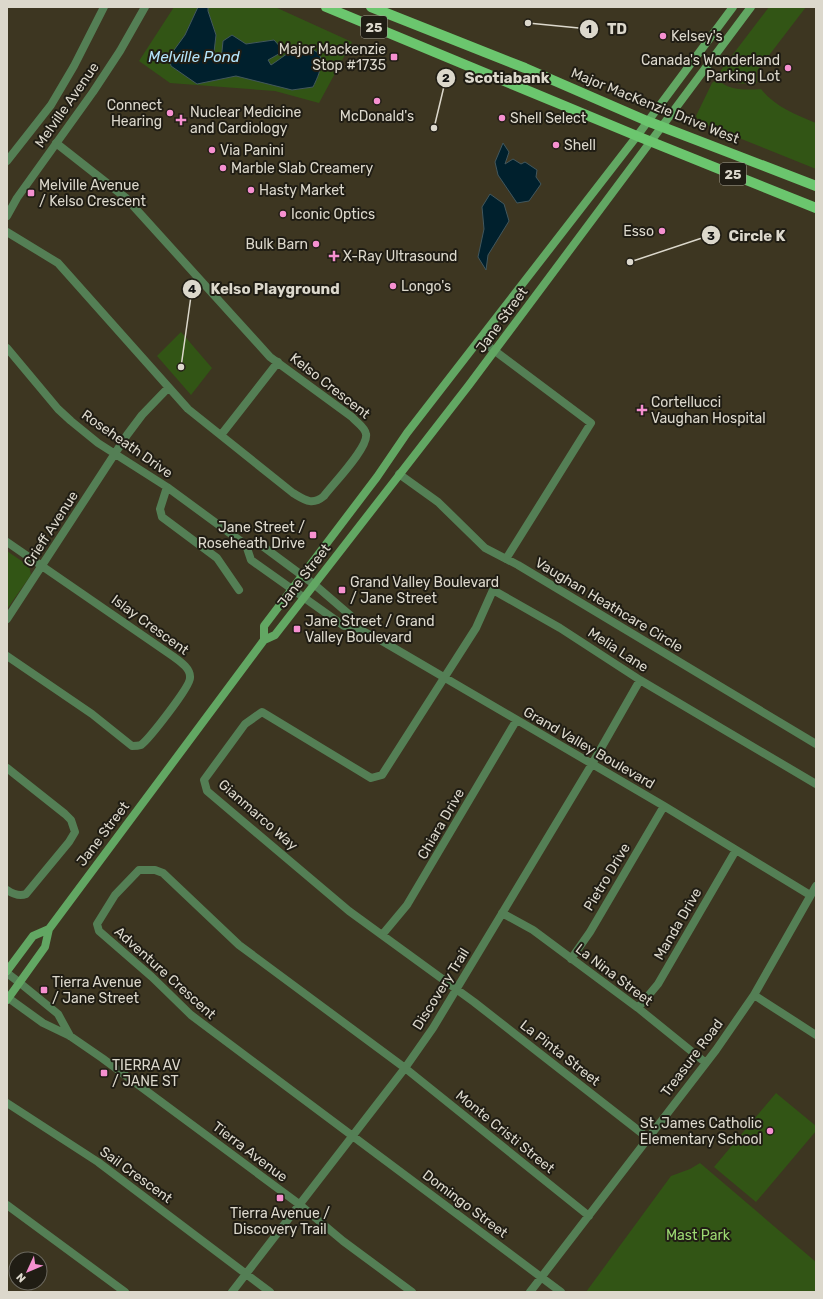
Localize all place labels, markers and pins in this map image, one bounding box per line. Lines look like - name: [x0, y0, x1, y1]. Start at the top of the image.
- callout: TD: [579, 15, 635, 42]
- place label: Kelsey's: [671, 28, 723, 45]
- marker: Kelsey's: [658, 31, 668, 41]
- place label: Major Mackenzie Stop #1735: [279, 41, 386, 74]
- marker: Major Mackenzie Stop #1735: [389, 52, 399, 62]
- place label: Canada's Wonderland Parking Lot: [641, 52, 781, 85]
- marker: Canada's Wonderland Parking Lot: [783, 63, 793, 73]
- callout: Scotiabank: [436, 65, 557, 92]
- marker: McDonald's: [372, 96, 382, 106]
- place label: Connect Hearing: [107, 97, 163, 130]
- place label: Nuclear Medicine and Cardiology: [190, 104, 302, 137]
- marker: Connect Hearing: [165, 108, 175, 118]
- place label: McDonald's: [340, 108, 414, 125]
- place label: Shell Select: [510, 110, 587, 127]
- marker: Shell Select: [497, 113, 507, 123]
- marker: Nuclear Medicine and Cardiology: [175, 114, 187, 126]
- place label: Shell: [564, 137, 596, 154]
- marker: Shell: [551, 140, 561, 150]
- place label: Via Panini: [220, 142, 284, 159]
- marker: Via Panini: [207, 145, 217, 155]
- place label: Marble Slab Creamery: [231, 160, 373, 177]
- marker: Marble Slab Creamery: [218, 163, 228, 173]
- place label: Melville Avenue / Kelso Crescent: [39, 177, 146, 210]
- place label: Hasty Market: [259, 182, 345, 199]
- marker: Hasty Market: [246, 185, 256, 195]
- marker: Melville Avenue / Kelso Crescent: [26, 188, 36, 198]
- place label: Iconic Optics: [291, 206, 375, 223]
- marker: Iconic Optics: [278, 209, 288, 219]
- callout: Circle K: [701, 222, 794, 249]
- place label: Esso: [623, 223, 654, 240]
- marker: Esso: [657, 226, 667, 236]
- place label: Bulk Barn: [245, 236, 308, 253]
- marker: Bulk Barn: [311, 239, 321, 249]
- place label: X-Ray Ultrasound: [343, 248, 457, 265]
- marker: X-Ray Ultrasound: [328, 250, 340, 262]
- callout: Kelso Playground: [182, 275, 347, 302]
- place label: Longo's: [401, 278, 451, 295]
- marker: Longo's: [388, 281, 398, 291]
- place label: Cortellucci Vaughan Hospital: [651, 394, 766, 427]
- marker: Cortellucci Vaughan Hospital: [636, 404, 648, 416]
- place label: Jane Street / Roseheath Drive: [198, 519, 305, 552]
- marker: Jane Street / Roseheath Drive: [308, 530, 318, 540]
- place label: Grand Valley Boulevard / Jane Street: [350, 574, 499, 607]
- marker: Grand Valley Boulevard / Jane Street: [337, 585, 347, 595]
- place label: Jane Street / Grand Valley Boulevard: [305, 613, 435, 646]
- marker: Jane Street / Grand Valley Boulevard: [292, 624, 302, 634]
- place label: Tierra Avenue / Jane Street: [52, 974, 142, 1007]
- marker: Tierra Avenue / Jane Street: [39, 985, 49, 995]
- place label: TIERRA AV / JANE ST: [112, 1057, 181, 1090]
- marker: TIERRA AV / JANE ST: [99, 1068, 109, 1078]
- place label: St. James Catholic Elementary School: [640, 1115, 762, 1148]
- marker: St. James Catholic Elementary School: [765, 1126, 775, 1136]
- marker: Tierra Avenue / Discovery Trail: [275, 1193, 285, 1203]
- place label: Tierra Avenue / Discovery Trail: [230, 1205, 330, 1238]

